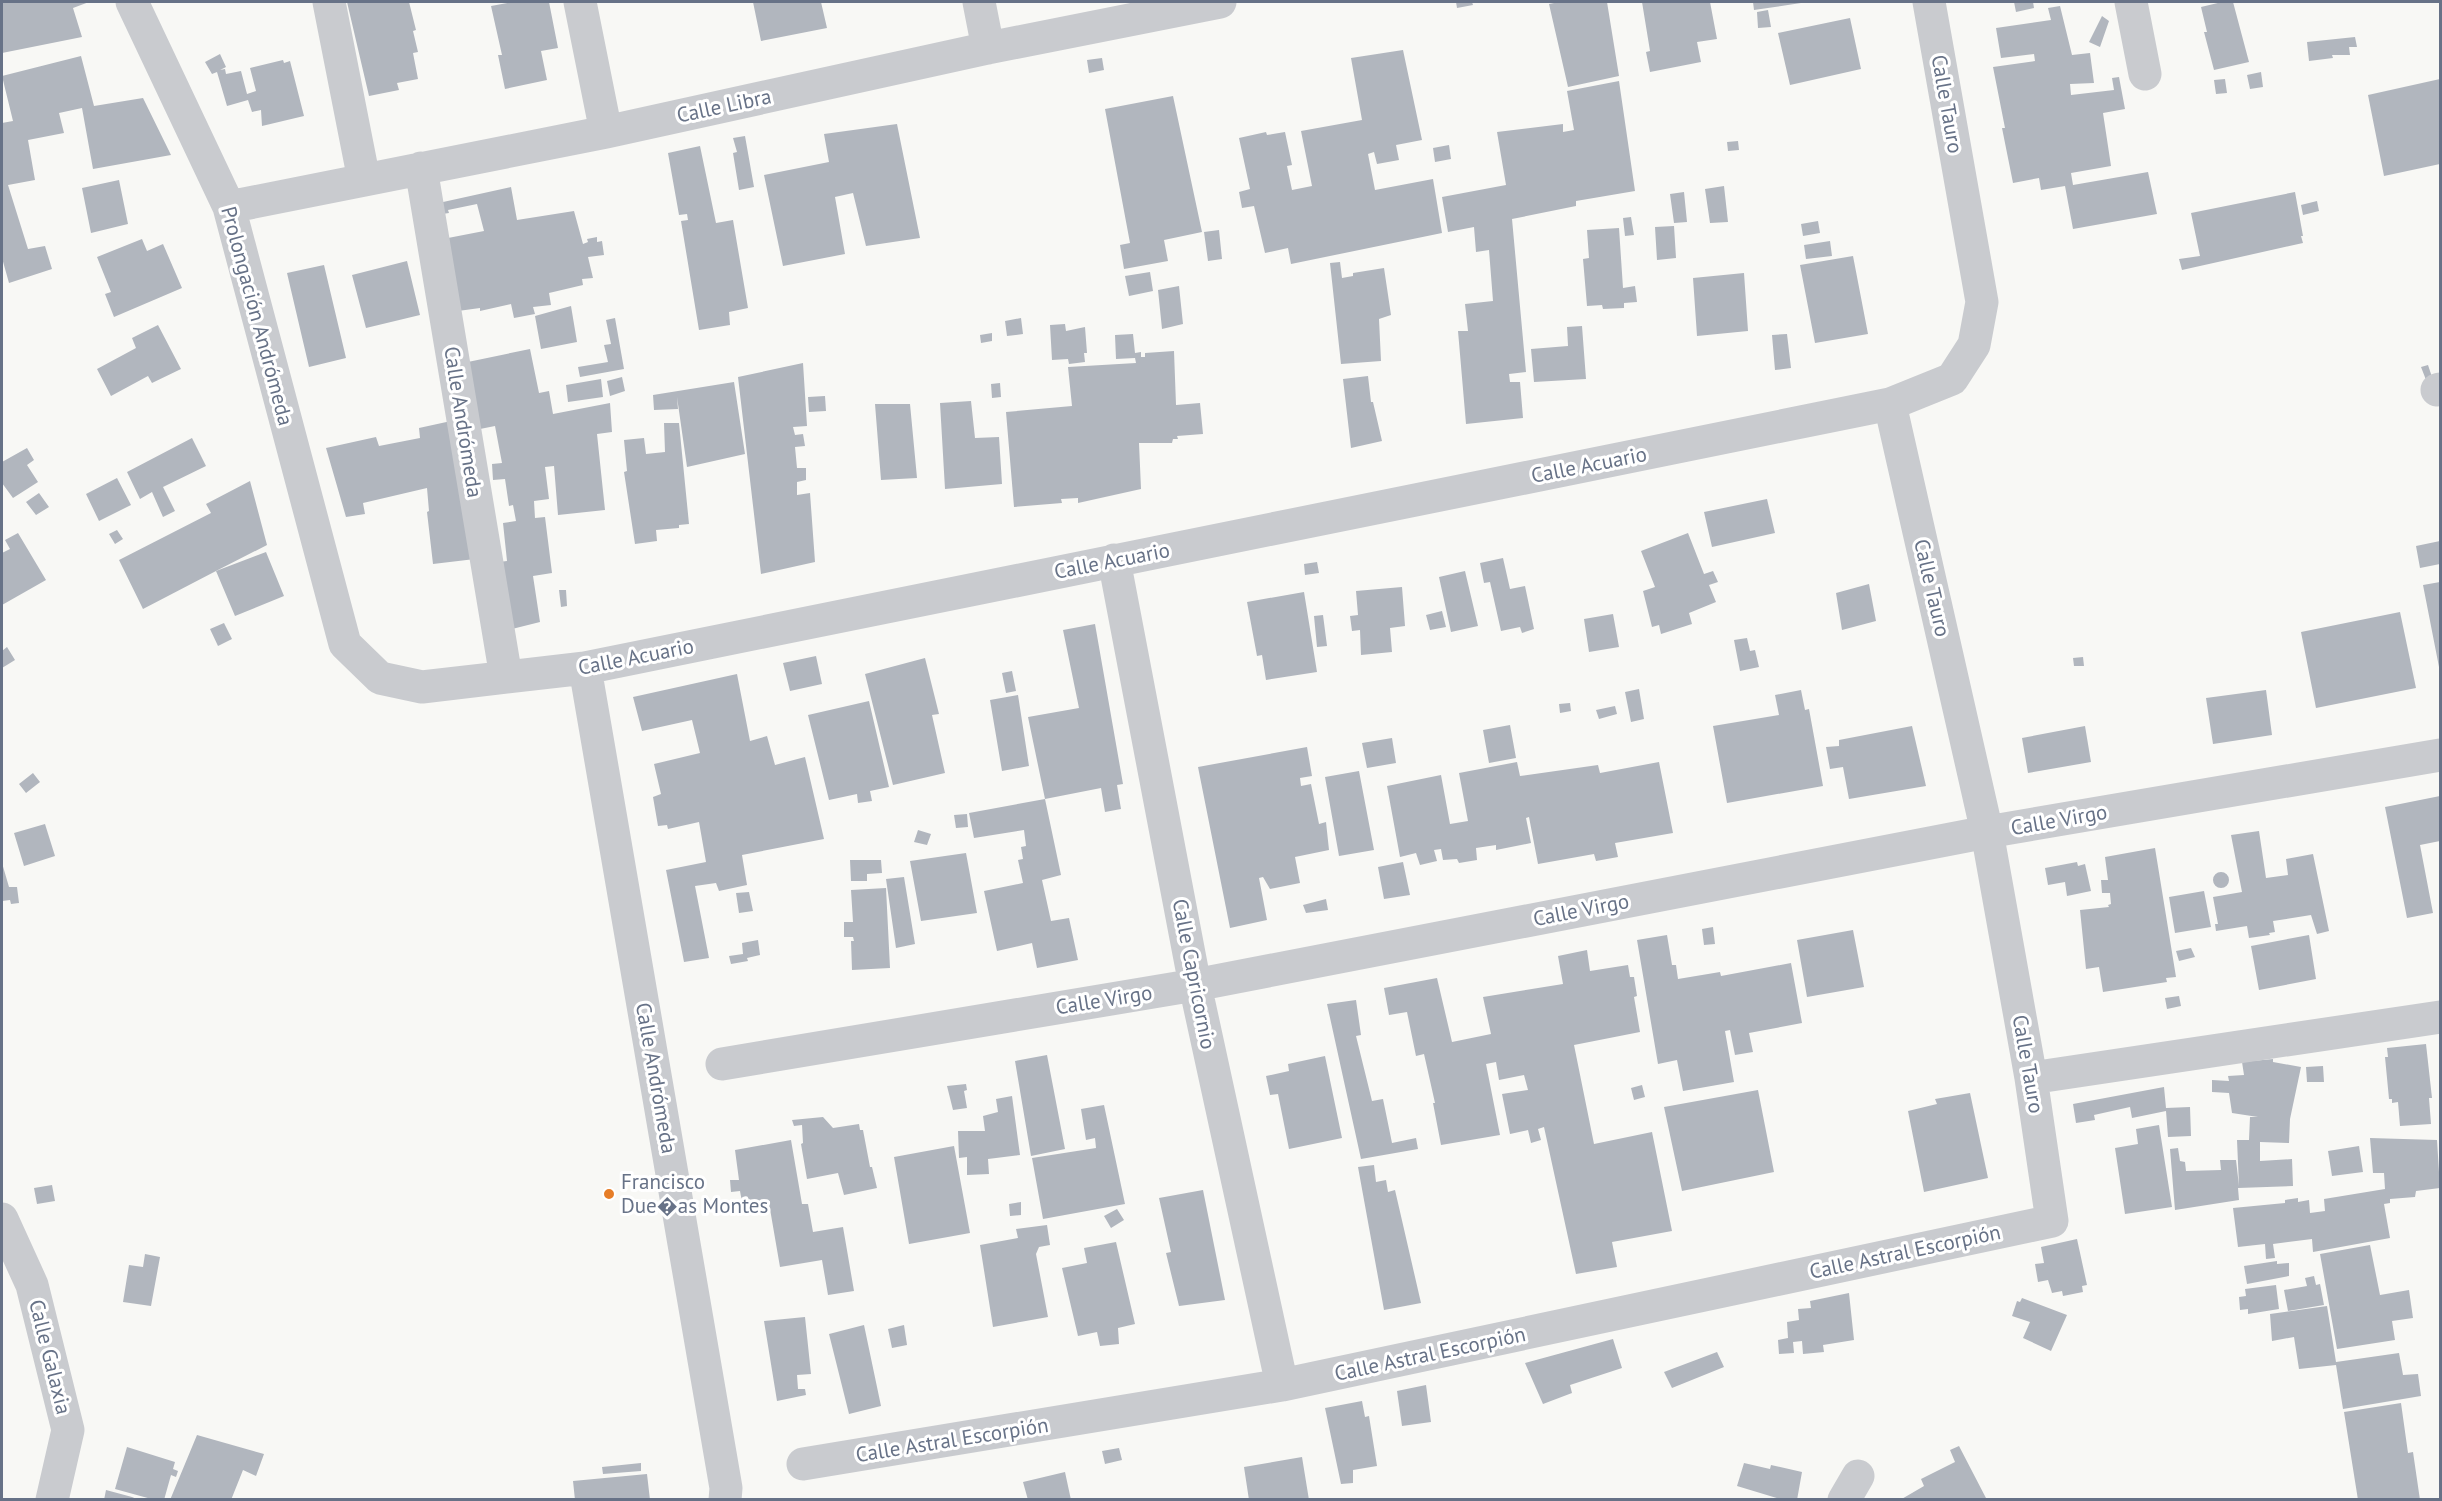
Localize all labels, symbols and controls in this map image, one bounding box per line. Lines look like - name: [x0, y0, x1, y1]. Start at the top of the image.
- street label: Calle Tauro: [1926, 53, 1969, 155]
- street label: Calle Libra: [674, 82, 774, 129]
- street label: Prolongación Andrómeda: [215, 203, 300, 428]
- street label: Calle Andrómeda: [438, 344, 489, 500]
- street label: Calle Acuario: [1529, 440, 1649, 489]
- street label: Calle Acuario: [1052, 536, 1172, 585]
- street label: Calle Tauro: [1908, 536, 1957, 639]
- street label: Calle Acuario: [576, 632, 696, 681]
- street label: Calle Virgo: [2009, 798, 2109, 841]
- street label: Calle Virgo: [1531, 887, 1631, 932]
- street label: Calle Capricornio: [1167, 896, 1222, 1051]
- street label: Calle Virgo: [1054, 979, 1154, 1020]
- street label: Calle Andrómeda: [630, 1000, 683, 1156]
- street label: Calle Tauro: [2007, 1013, 2050, 1115]
- place label: Francisco Due�as Montes: [621, 1168, 768, 1219]
- marker: Francisco Due�as Montes: [602, 1187, 616, 1201]
- street label: Calle Astral Escorpión: [1807, 1218, 2003, 1285]
- street label: Calle Galaxia: [23, 1297, 78, 1417]
- street label: Calle Astral Escorpión: [1332, 1320, 1528, 1387]
- street label: Calle Astral Escorpión: [854, 1411, 1050, 1468]

